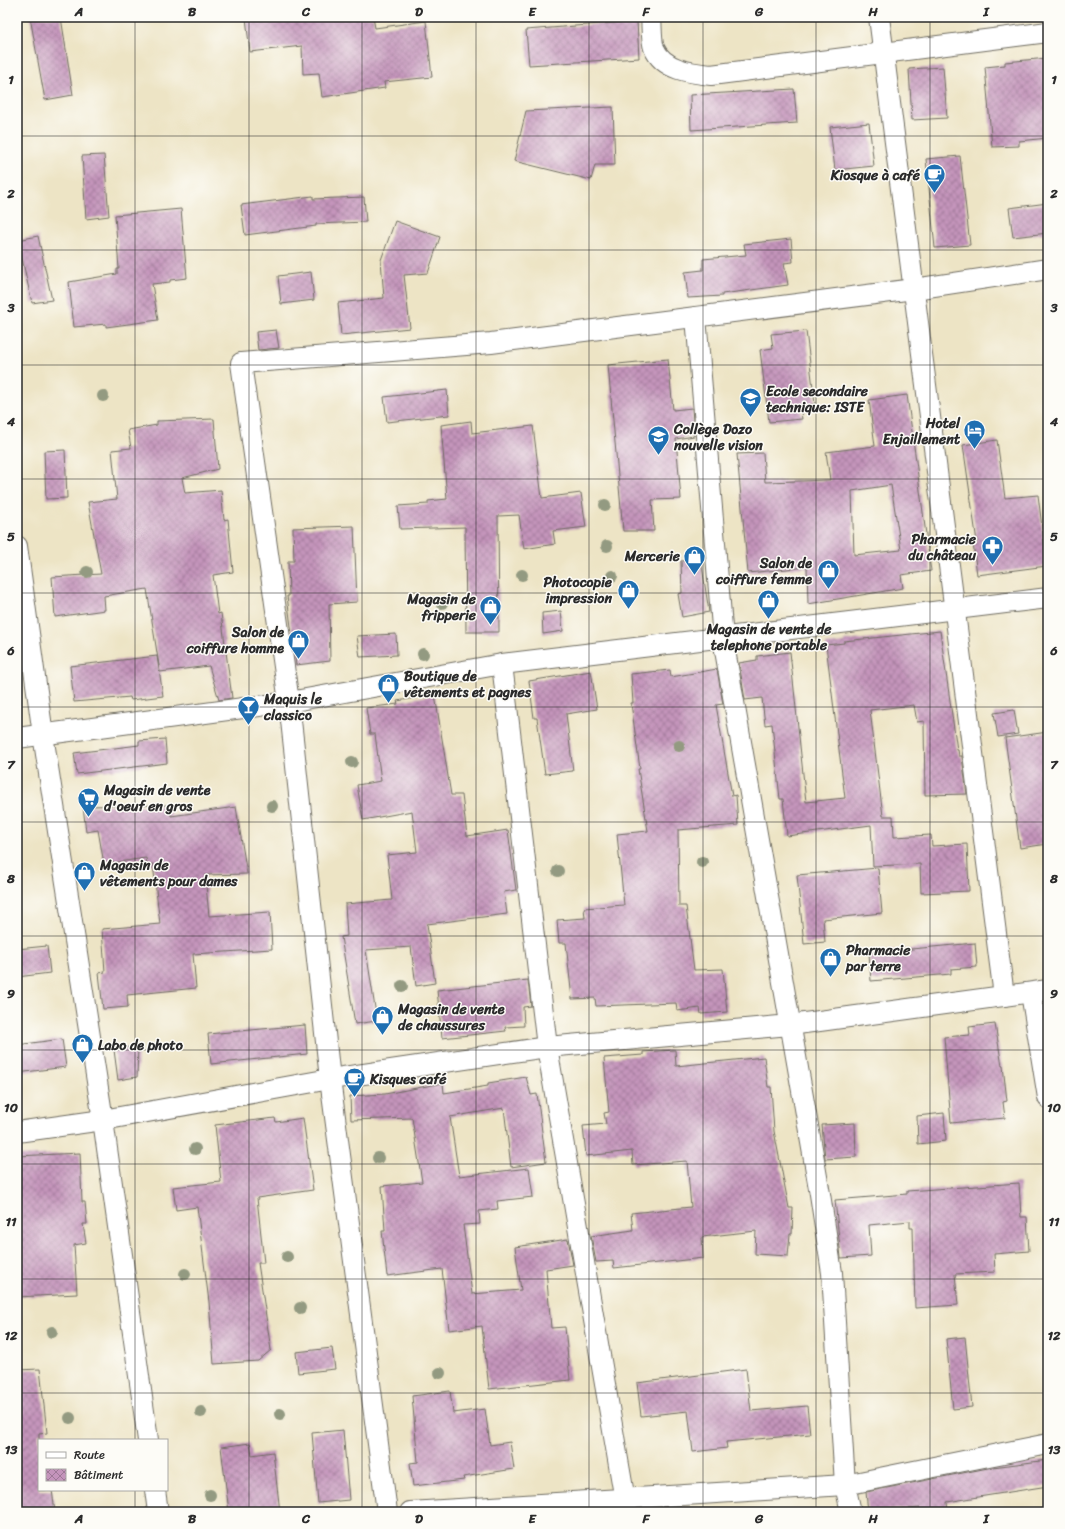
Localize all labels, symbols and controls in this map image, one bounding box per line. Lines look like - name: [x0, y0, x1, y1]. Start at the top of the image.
- text: A: [74, 0, 83, 23]
- text: B: [188, 0, 197, 23]
- text: C: [301, 0, 311, 23]
- text: D: [415, 0, 423, 23]
- text: E: [528, 0, 537, 23]
- text: F: [641, 0, 650, 23]
- text: G: [754, 0, 764, 23]
- text: H: [867, 0, 878, 23]
- text: I: [982, 0, 990, 23]
- text: 1: [8, 68, 14, 91]
- text: 1: [1051, 68, 1057, 91]
- cafe icon: Kiosque à café: [922, 162, 948, 195]
- place label: Kiosque à café: [830, 163, 921, 188]
- text: 2: [6, 182, 15, 205]
- text: 2: [1049, 182, 1058, 205]
- text: 3: [6, 296, 15, 319]
- text: 3: [1049, 296, 1058, 319]
- place label: Ecole secondaire technique: ISTE: [766, 379, 869, 420]
- school or university icon: Ecole secondaire technique: ISTE: [738, 386, 764, 419]
- text: 4: [6, 410, 16, 433]
- text: 4: [1049, 410, 1059, 433]
- place label: Hotel Enjaillement: [883, 411, 961, 452]
- place label: Collège Dozo nouvelle vision: [673, 417, 763, 458]
- hotel icon: Hotel Enjaillement: [962, 418, 988, 451]
- school or university icon: Collège Dozo nouvelle vision: [646, 424, 672, 457]
- text: 5: [7, 525, 15, 548]
- text: 5: [1050, 525, 1058, 548]
- place label: Pharmacie du château: [908, 527, 977, 568]
- pharmacy icon: Pharmacie du château: [979, 534, 1005, 567]
- shop icon: Mercerie: [682, 543, 708, 576]
- place label: Mercerie: [624, 544, 681, 569]
- place label: Salon de coiffure femme: [715, 551, 812, 592]
- shop icon: Salon de coiffure femme: [815, 558, 841, 591]
- place label: Photocopie impression: [543, 570, 613, 611]
- shop icon: Photocopie impression: [615, 577, 641, 610]
- place label: Magasin de fripperie: [406, 587, 477, 628]
- shop icon: Magasin de vente de telephone portable: [756, 588, 782, 621]
- shop icon: Magasin de fripperie: [478, 594, 504, 627]
- place label: Magasin de vente de telephone portable: [706, 617, 832, 658]
- place label: Salon de coiffure homme: [186, 620, 284, 661]
- shop icon: Salon de coiffure homme: [286, 627, 312, 660]
- text: 6: [6, 639, 15, 662]
- text: 6: [1049, 639, 1058, 662]
- place label: Boutique de vêtements et pagnes: [404, 664, 532, 705]
- shop icon: Boutique de vêtements et pagnes: [376, 671, 402, 704]
- place label: Maquis le classico: [263, 687, 323, 728]
- bar icon: Maquis le classico: [235, 694, 261, 727]
- text: 7: [7, 753, 16, 776]
- text: 7: [1050, 753, 1059, 776]
- place label: Magasin de vente d'oeuf en gros: [103, 778, 211, 819]
- supermarket icon: Magasin de vente d'oeuf en gros: [76, 785, 102, 818]
- place label: Magasin de vêtements pour dames: [99, 853, 238, 894]
- shop icon: Magasin de vêtements pour dames: [71, 860, 97, 893]
- text: 8: [6, 867, 15, 890]
- text: 8: [1049, 867, 1058, 890]
- place label: Pharmacie par terre: [845, 938, 911, 979]
- shop icon: Pharmacie par terre: [818, 945, 844, 978]
- text: 9: [7, 982, 15, 1005]
- text: 9: [1050, 982, 1058, 1005]
- place label: Magasin de vente de chaussures: [397, 997, 505, 1038]
- shop icon: Magasin de vente de chaussures: [369, 1004, 395, 1037]
- shop icon: Labo de photo: [70, 1032, 96, 1065]
- place label: Labo de photo: [98, 1033, 184, 1058]
- cafe icon: Kisques café: [342, 1066, 368, 1099]
- place label: Kisques café: [369, 1067, 447, 1092]
- text: 10: [4, 1096, 18, 1119]
- text: 10: [1047, 1096, 1061, 1119]
- text: 11: [5, 1210, 17, 1233]
- text: 11: [1048, 1210, 1060, 1233]
- text: 12: [4, 1324, 18, 1347]
- text: 12: [1047, 1324, 1061, 1347]
- text: 13: [5, 1438, 18, 1461]
- text: 13: [1048, 1438, 1061, 1461]
- legend: [38, 1439, 168, 1491]
- text: Route: [74, 1444, 105, 1466]
- text: Bâtiment: [74, 1464, 123, 1486]
- text: A: [74, 1507, 83, 1529]
- text: B: [188, 1507, 197, 1529]
- text: C: [301, 1507, 311, 1529]
- text: D: [415, 1507, 423, 1529]
- text: E: [528, 1507, 537, 1529]
- text: F: [641, 1507, 650, 1529]
- text: G: [754, 1507, 764, 1529]
- text: H: [867, 1507, 878, 1529]
- text: I: [982, 1507, 990, 1529]

